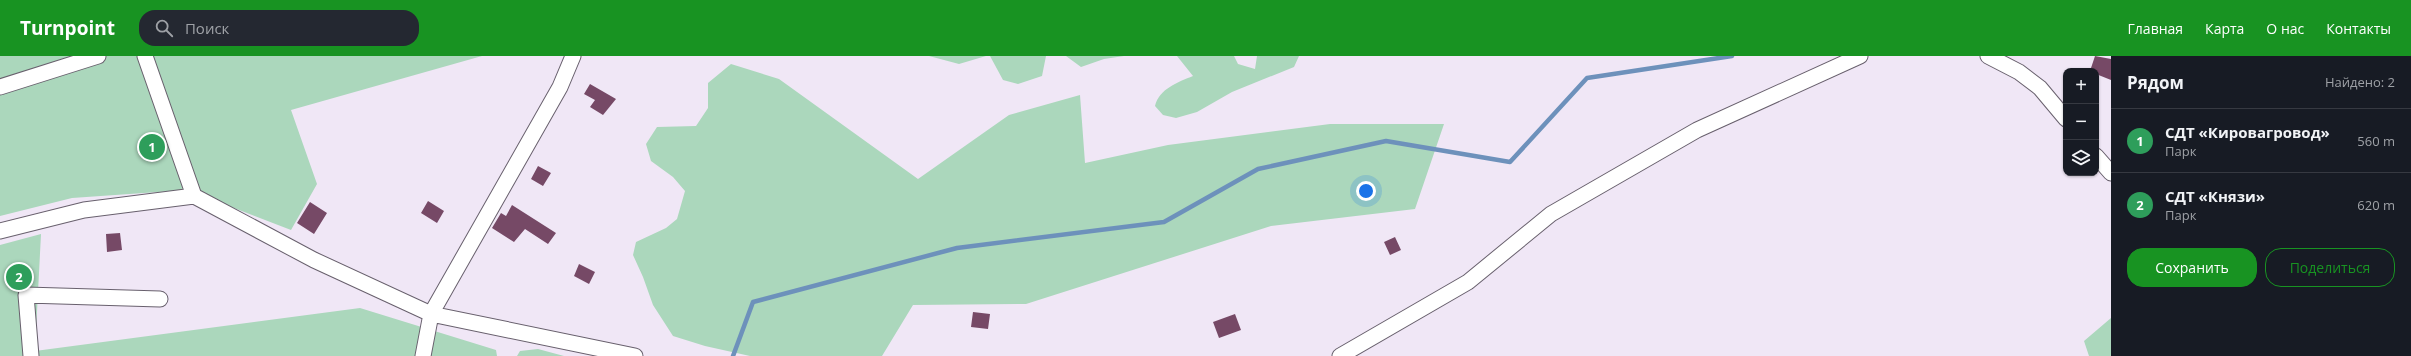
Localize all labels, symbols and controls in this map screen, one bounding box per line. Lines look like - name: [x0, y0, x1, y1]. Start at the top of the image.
- search box: [139, 10, 419, 46]
- text: Turnpoint: [20, 15, 115, 41]
- icon: search: [153, 17, 175, 39]
- text: Поиск: [185, 18, 229, 38]
- text: Главная: [2128, 19, 2183, 38]
- text: Карта: [2205, 19, 2244, 38]
- text: О нас: [2266, 19, 2304, 38]
- text: Контакты: [2326, 19, 2391, 38]
- map controls: [2063, 68, 2099, 176]
- button: +: [2063, 68, 2099, 104]
- text: Рядом: [2127, 71, 2184, 94]
- text: Найдено: 2: [2325, 73, 2395, 91]
- button: −: [2063, 104, 2099, 140]
- text: СДТ «Кировагровод»: [2165, 122, 2330, 142]
- pin: 1: [139, 132, 165, 162]
- text: 1: [2136, 132, 2144, 150]
- text: 560 m: [2357, 132, 2395, 150]
- button: layers: [2063, 140, 2099, 176]
- text: Парк: [2165, 142, 2196, 160]
- your location: [1356, 181, 1376, 201]
- text: СДТ «Князи»: [2165, 186, 2265, 206]
- text: 2: [2136, 196, 2144, 214]
- text: 620 m: [2357, 196, 2395, 214]
- text: Парк: [2165, 206, 2196, 224]
- button: Сохранить: [2127, 248, 2257, 287]
- button: Поделиться: [2265, 248, 2395, 287]
- pin: 2: [6, 262, 32, 292]

